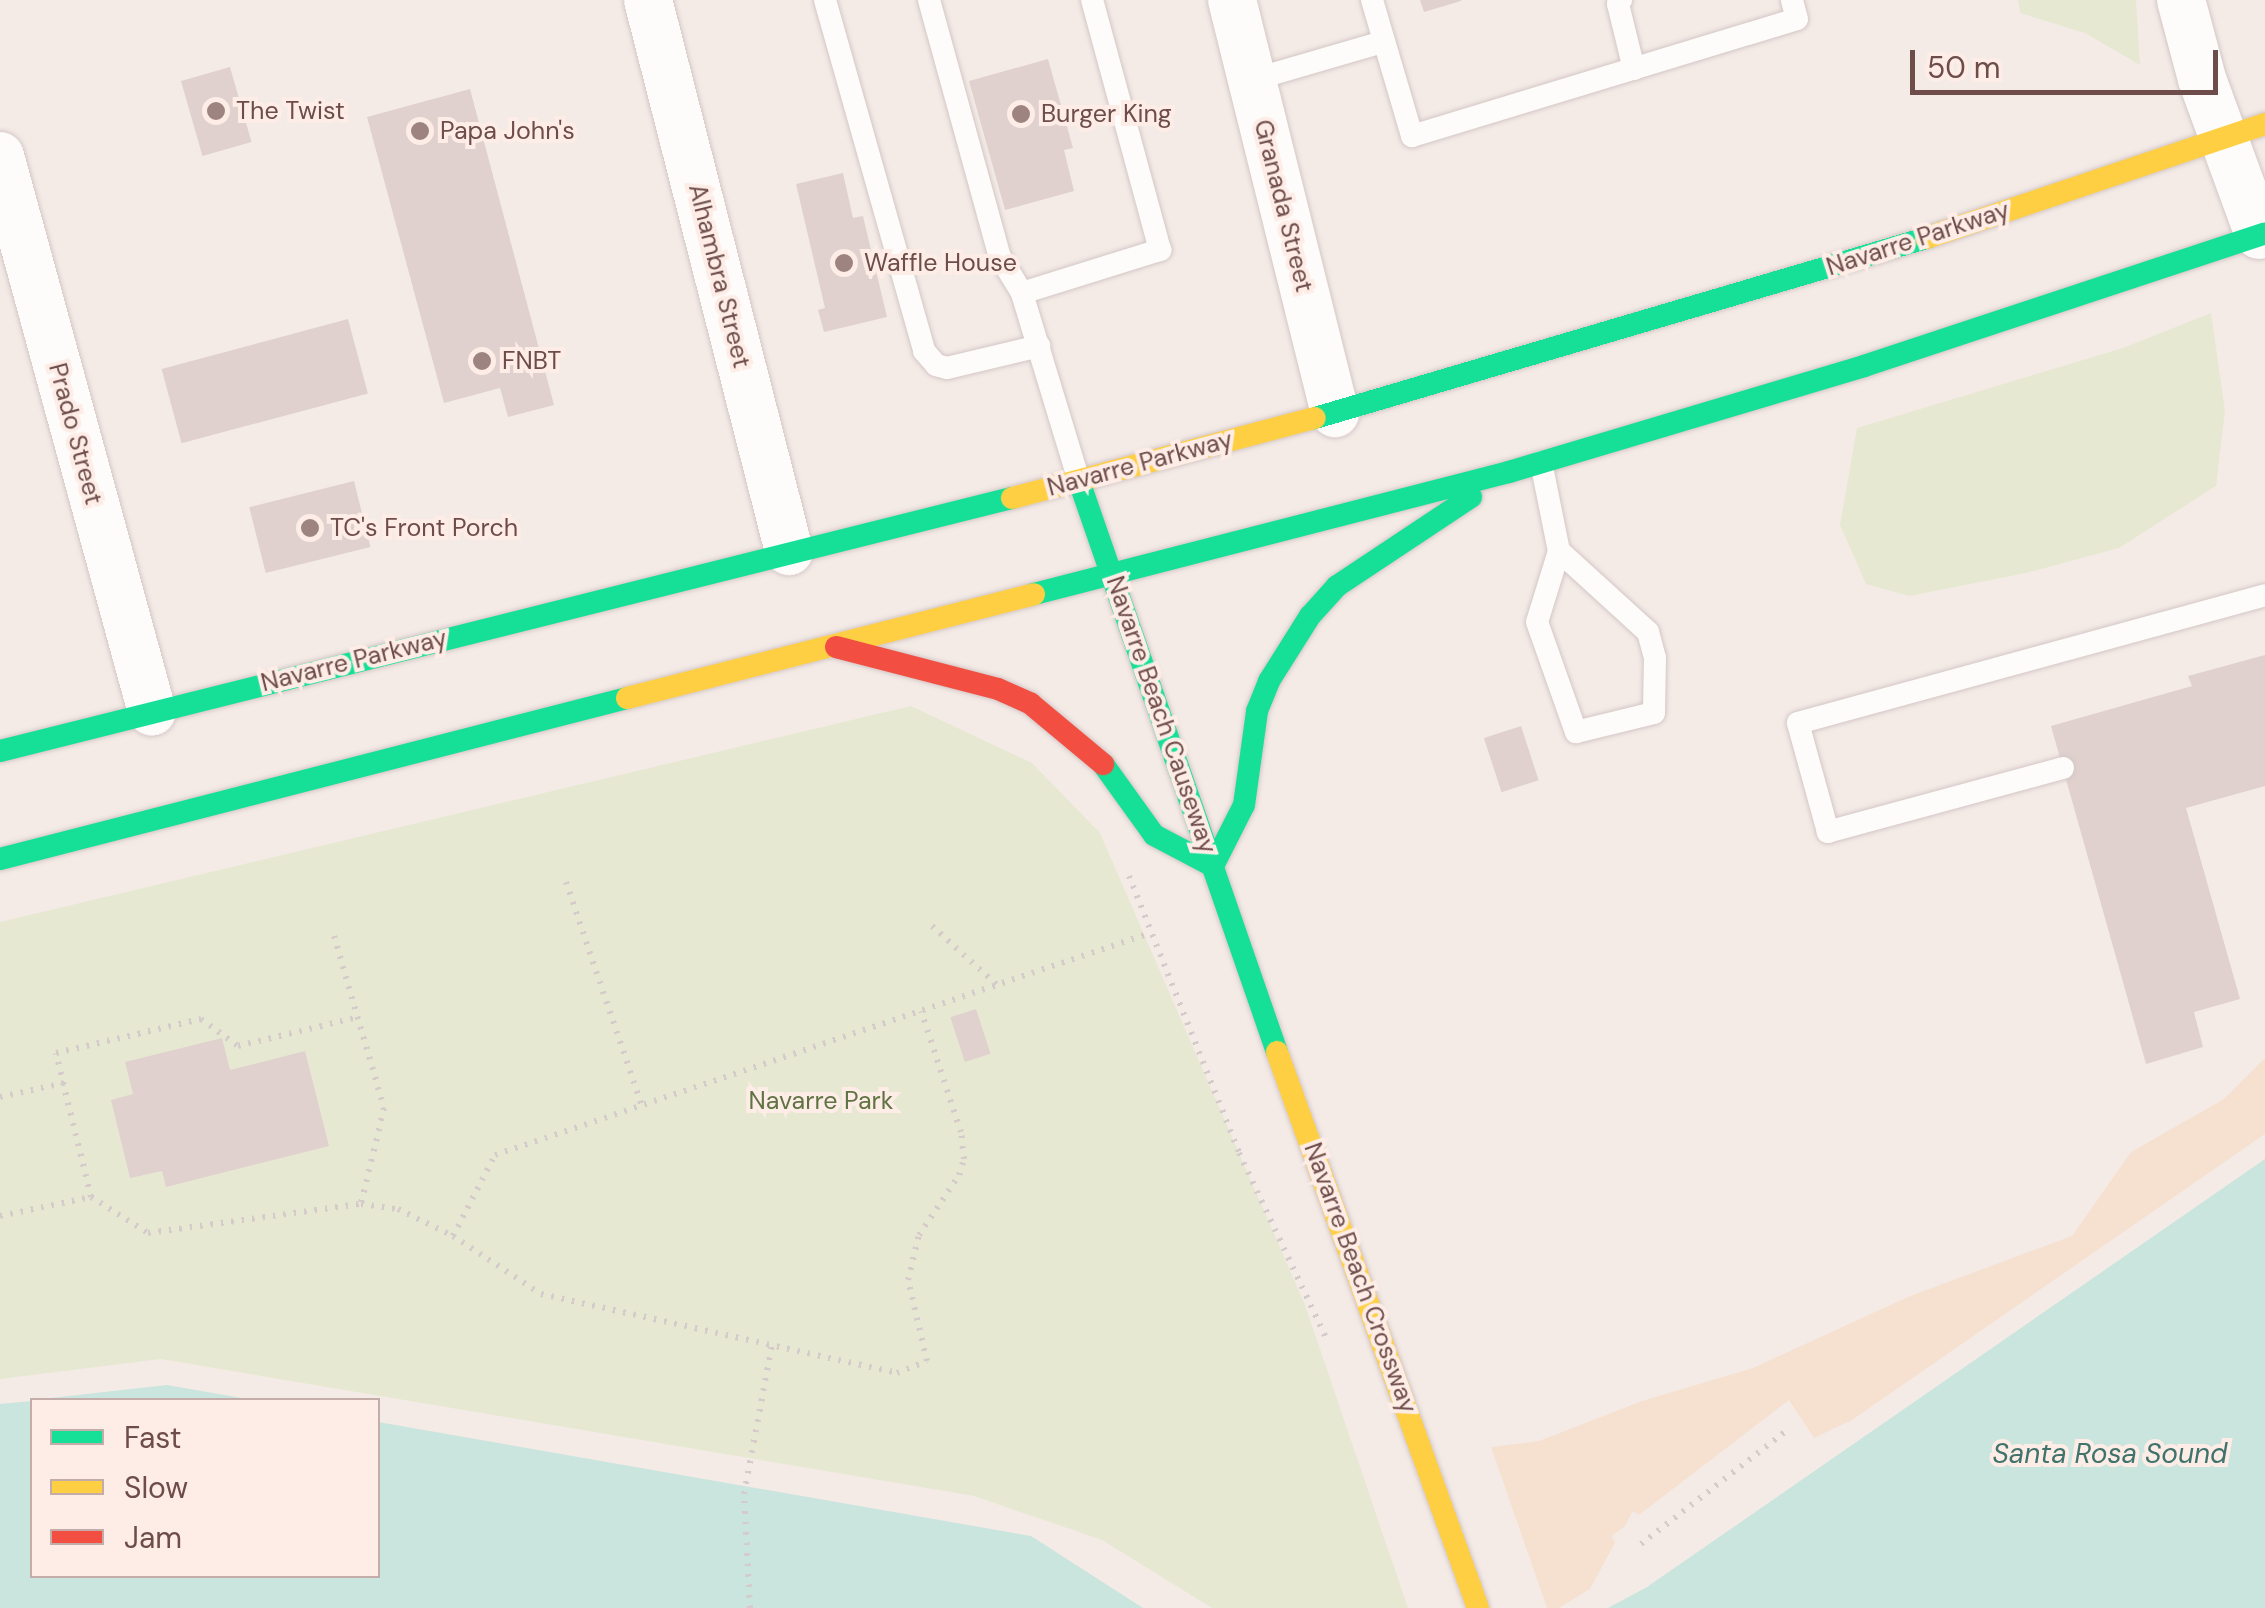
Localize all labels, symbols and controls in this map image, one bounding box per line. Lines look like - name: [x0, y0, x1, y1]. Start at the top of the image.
- scale bar: [1915, 30, 2222, 92]
- text: 50 m: [1927, 48, 2001, 87]
- place label: The Twist: [236, 96, 345, 126]
- place label: Burger King: [1041, 99, 1172, 129]
- marker: The Twist: [205, 100, 227, 122]
- marker: Burger King: [1010, 103, 1032, 125]
- place label: Papa John's: [440, 116, 575, 146]
- street label: Granada Street: [1247, 117, 1319, 295]
- marker: Papa John's: [409, 120, 431, 142]
- street label: Alhambra Street: [682, 181, 756, 371]
- street label: Navarre Parkway: [1823, 195, 2013, 283]
- place label: Waffle House: [864, 248, 1017, 278]
- marker: Waffle House: [833, 252, 855, 274]
- place label: FNBT: [502, 346, 561, 376]
- marker: FNBT: [471, 350, 493, 372]
- street label: Prado Street: [42, 360, 108, 508]
- street label: Navarre Parkway: [1044, 425, 1236, 503]
- place label: TC's Front Porch: [330, 513, 518, 543]
- marker: TC's Front Porch: [299, 517, 321, 539]
- street label: Navarre Beach Causeway: [1099, 572, 1223, 858]
- street label: Navarre Parkway: [258, 623, 450, 699]
- park label: Navarre Park: [749, 1086, 893, 1116]
- street label: Navarre Beach Crossway: [1297, 1139, 1423, 1417]
- legend: [30, 1398, 380, 1578]
- text: Fast: [124, 1418, 182, 1457]
- water label: Santa Rosa Sound: [1992, 1437, 2228, 1471]
- text: Slow: [124, 1468, 188, 1507]
- text: Jam: [124, 1518, 182, 1557]

